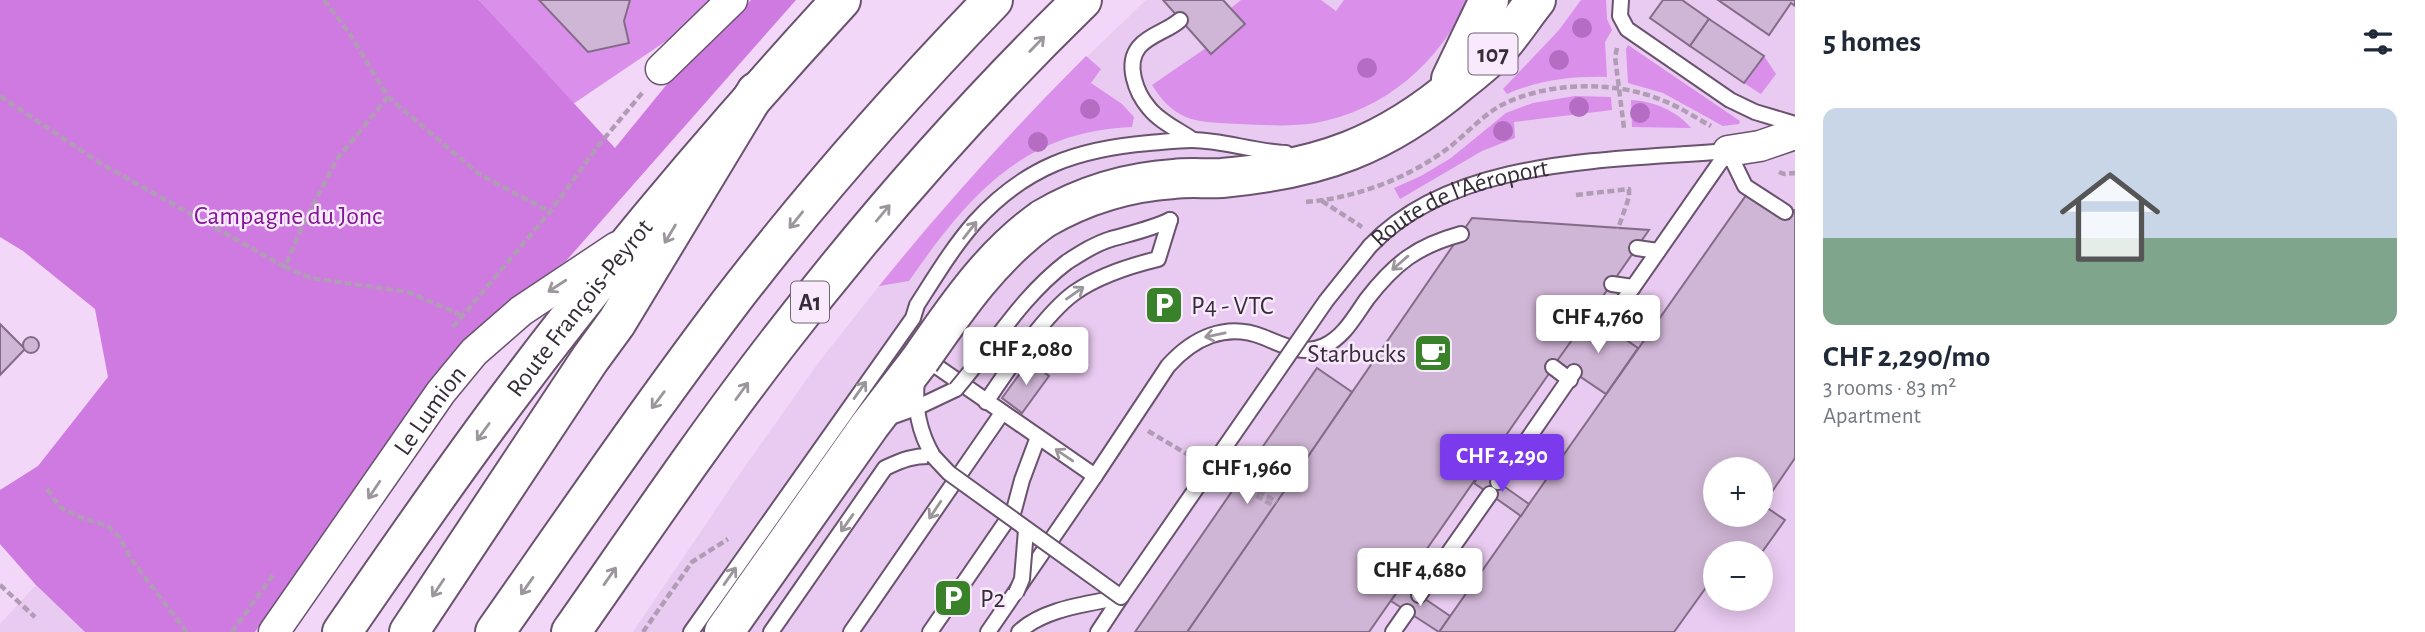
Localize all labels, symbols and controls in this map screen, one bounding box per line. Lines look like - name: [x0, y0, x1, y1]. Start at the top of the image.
- icon: filters: [2359, 23, 2397, 61]
- text: 5 homes: [1823, 27, 1921, 57]
- road number: 107: [1468, 34, 1518, 74]
- one-way arrow: [1028, 36, 1045, 53]
- icon: home: [2047, 154, 2173, 280]
- street label: Route de l'Aéroport: [1366, 155, 1550, 252]
- park label: Campagne du Jonc: [194, 203, 382, 229]
- one-way arrow: [875, 204, 891, 222]
- one-way arrow: [789, 210, 804, 228]
- street label: Route François-Peyrot: [502, 214, 658, 402]
- one-way arrow: [963, 221, 978, 239]
- one-way arrow: [663, 224, 677, 244]
- one-way arrow: [1391, 255, 1409, 271]
- one-way arrow: [548, 280, 568, 294]
- road number: A1: [791, 282, 829, 323]
- parking icon: P4 - VTC: [1143, 284, 1185, 326]
- one-way arrow: [1065, 286, 1084, 300]
- place label: P4 - VTC: [1191, 293, 1273, 319]
- pin: CHF 4,760: [1518, 296, 1678, 355]
- text: CHF 4,760: [1552, 306, 1644, 329]
- pin: CHF 2,080: [946, 328, 1106, 387]
- one-way arrow: [1204, 329, 1226, 342]
- cafe icon: Starbucks: [1412, 332, 1454, 374]
- text: CHF 2,080: [979, 338, 1073, 361]
- place label: Starbucks: [1307, 341, 1406, 367]
- text: CHF 2,290/mo: [1823, 342, 1990, 372]
- street label: Le Lumion: [389, 361, 471, 460]
- text: 3 rooms · 83 m²: [1823, 377, 1956, 400]
- one-way arrow: [853, 381, 867, 400]
- one-way arrow: [735, 382, 750, 401]
- one-way arrow: [651, 391, 666, 410]
- text: Apartment: [1823, 405, 1921, 428]
- one-way arrow: [476, 422, 491, 441]
- pin: CHF 2,290: [1422, 434, 1582, 494]
- text: CHF 2,290: [1456, 445, 1548, 468]
- pin: CHF 1,960: [1167, 447, 1327, 506]
- one-way arrow: [1055, 448, 1074, 462]
- text: CHF 1,960: [1202, 457, 1292, 480]
- map controls: [1703, 457, 1773, 611]
- button: +: [1703, 457, 1773, 527]
- one-way arrow: [367, 480, 381, 499]
- one-way arrow: [928, 500, 942, 519]
- one-way arrow: [840, 513, 854, 533]
- button: −: [1703, 541, 1773, 611]
- pin: CHF 4,680: [1340, 548, 1500, 608]
- text: CHF 4,680: [1373, 559, 1467, 582]
- one-way arrow: [603, 567, 617, 586]
- one-way arrow: [723, 567, 737, 586]
- one-way arrow: [520, 576, 534, 595]
- parking icon: P2: [932, 577, 974, 619]
- one-way arrow: [431, 578, 445, 598]
- place label: P2: [980, 586, 1006, 612]

